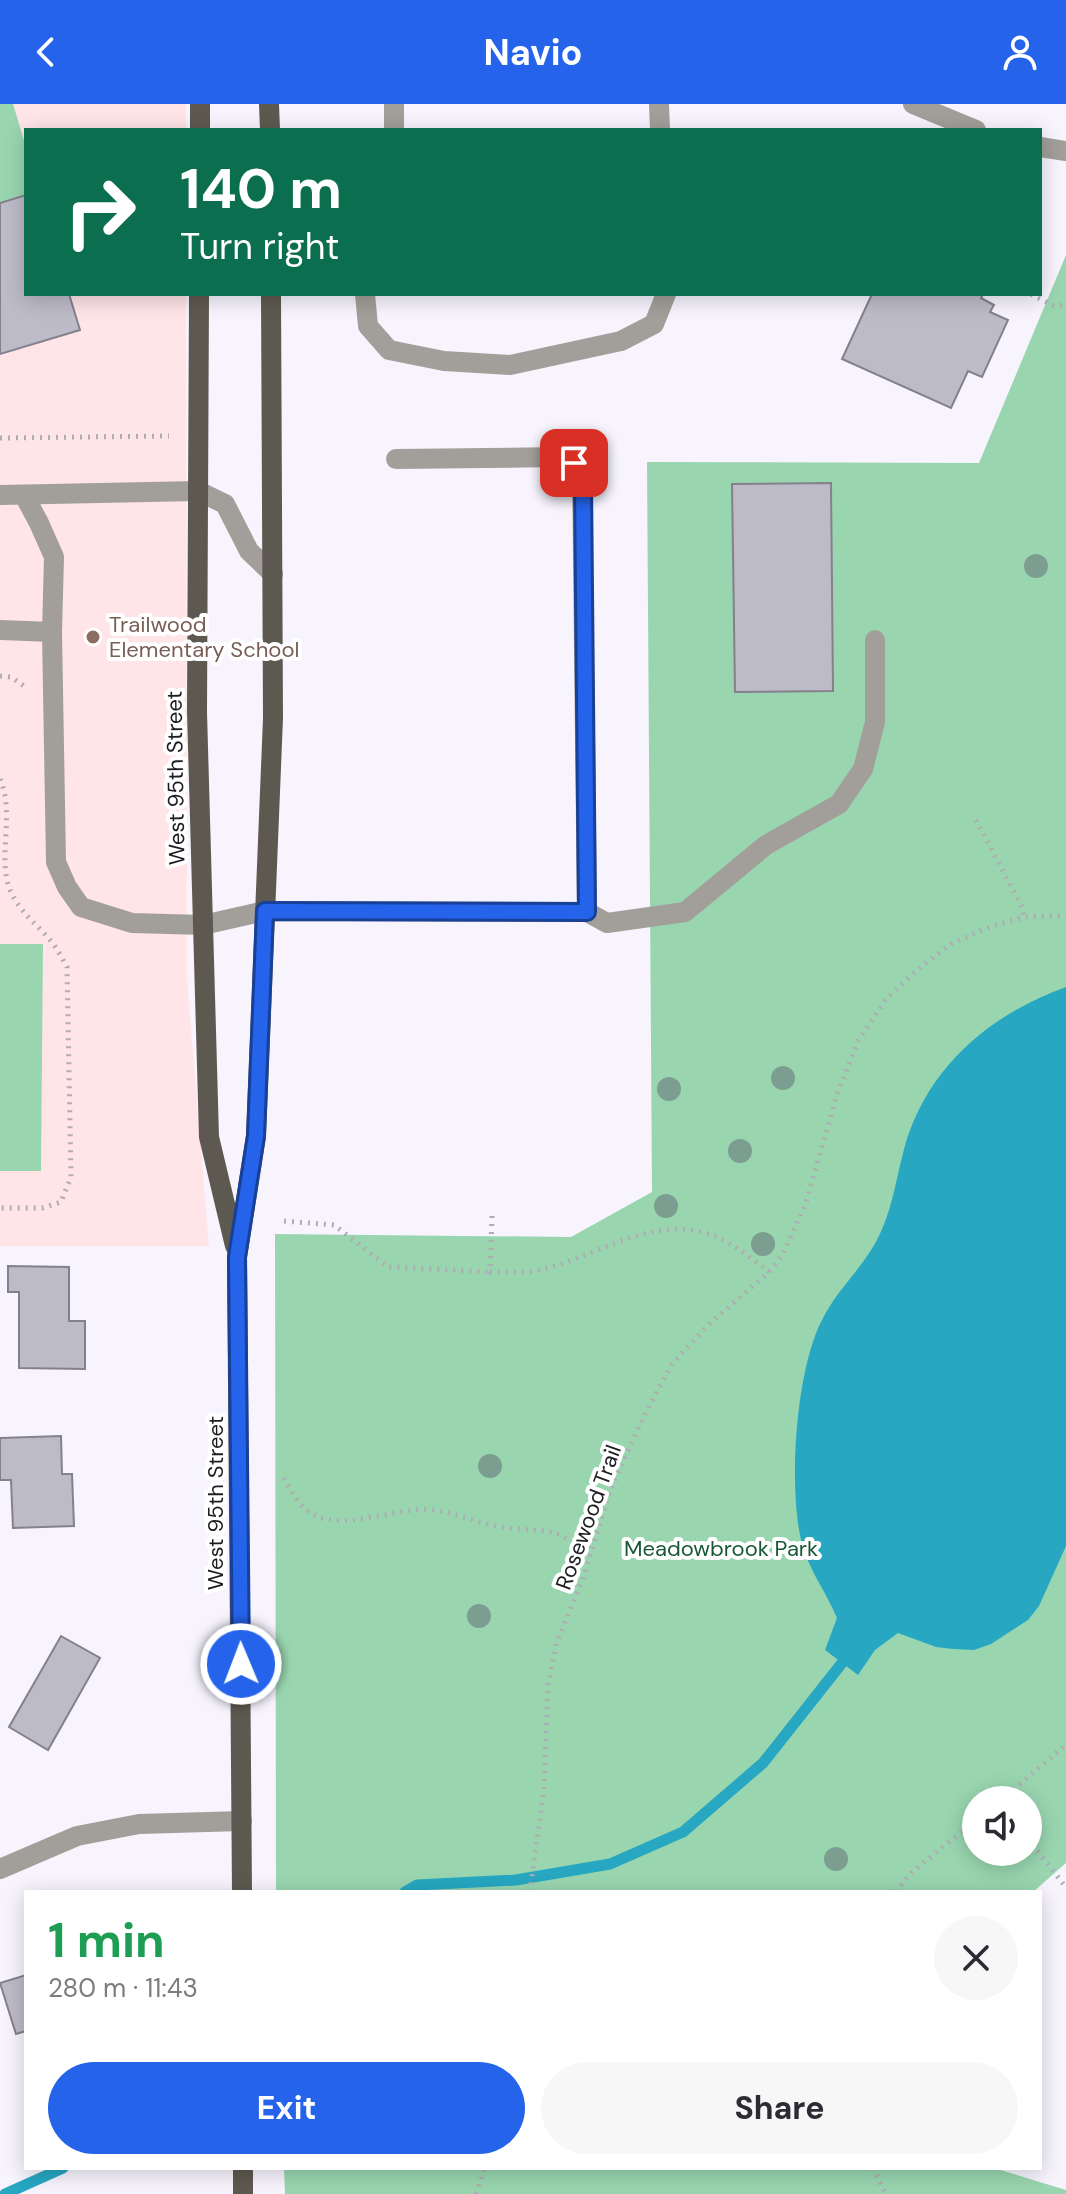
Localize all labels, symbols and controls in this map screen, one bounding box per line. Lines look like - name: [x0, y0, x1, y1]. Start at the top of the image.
- text: Navio: [484, 29, 582, 76]
- icon: back: [24, 30, 68, 74]
- icon: person: [998, 30, 1042, 74]
- text: 140 m: [180, 152, 342, 225]
- icon: right: [48, 160, 152, 264]
- text: Turn right: [180, 223, 339, 270]
- pin: [540, 429, 608, 497]
- icon: arrive: [552, 441, 596, 485]
- place label: Trailwood Elementary School: [109, 610, 299, 664]
- marker: Trailwood Elementary School: [84, 628, 102, 646]
- street label: West 95th Street: [159, 691, 192, 865]
- street label: West 95th Street: [201, 1416, 230, 1590]
- street label: Rosewood Trail: [549, 1441, 628, 1594]
- park label: Meadowbrook Park: [624, 1534, 818, 1563]
- position arrow: [199, 1622, 283, 1706]
- map controls: [962, 1786, 1042, 1866]
- button: sound: [962, 1786, 1042, 1866]
- text: 1 min: [48, 1909, 165, 1972]
- button: close: [934, 1916, 1018, 2000]
- text: 280 m · 11:43: [48, 1971, 198, 2005]
- button: Exit: [48, 2062, 525, 2154]
- button: Share: [541, 2062, 1018, 2154]

